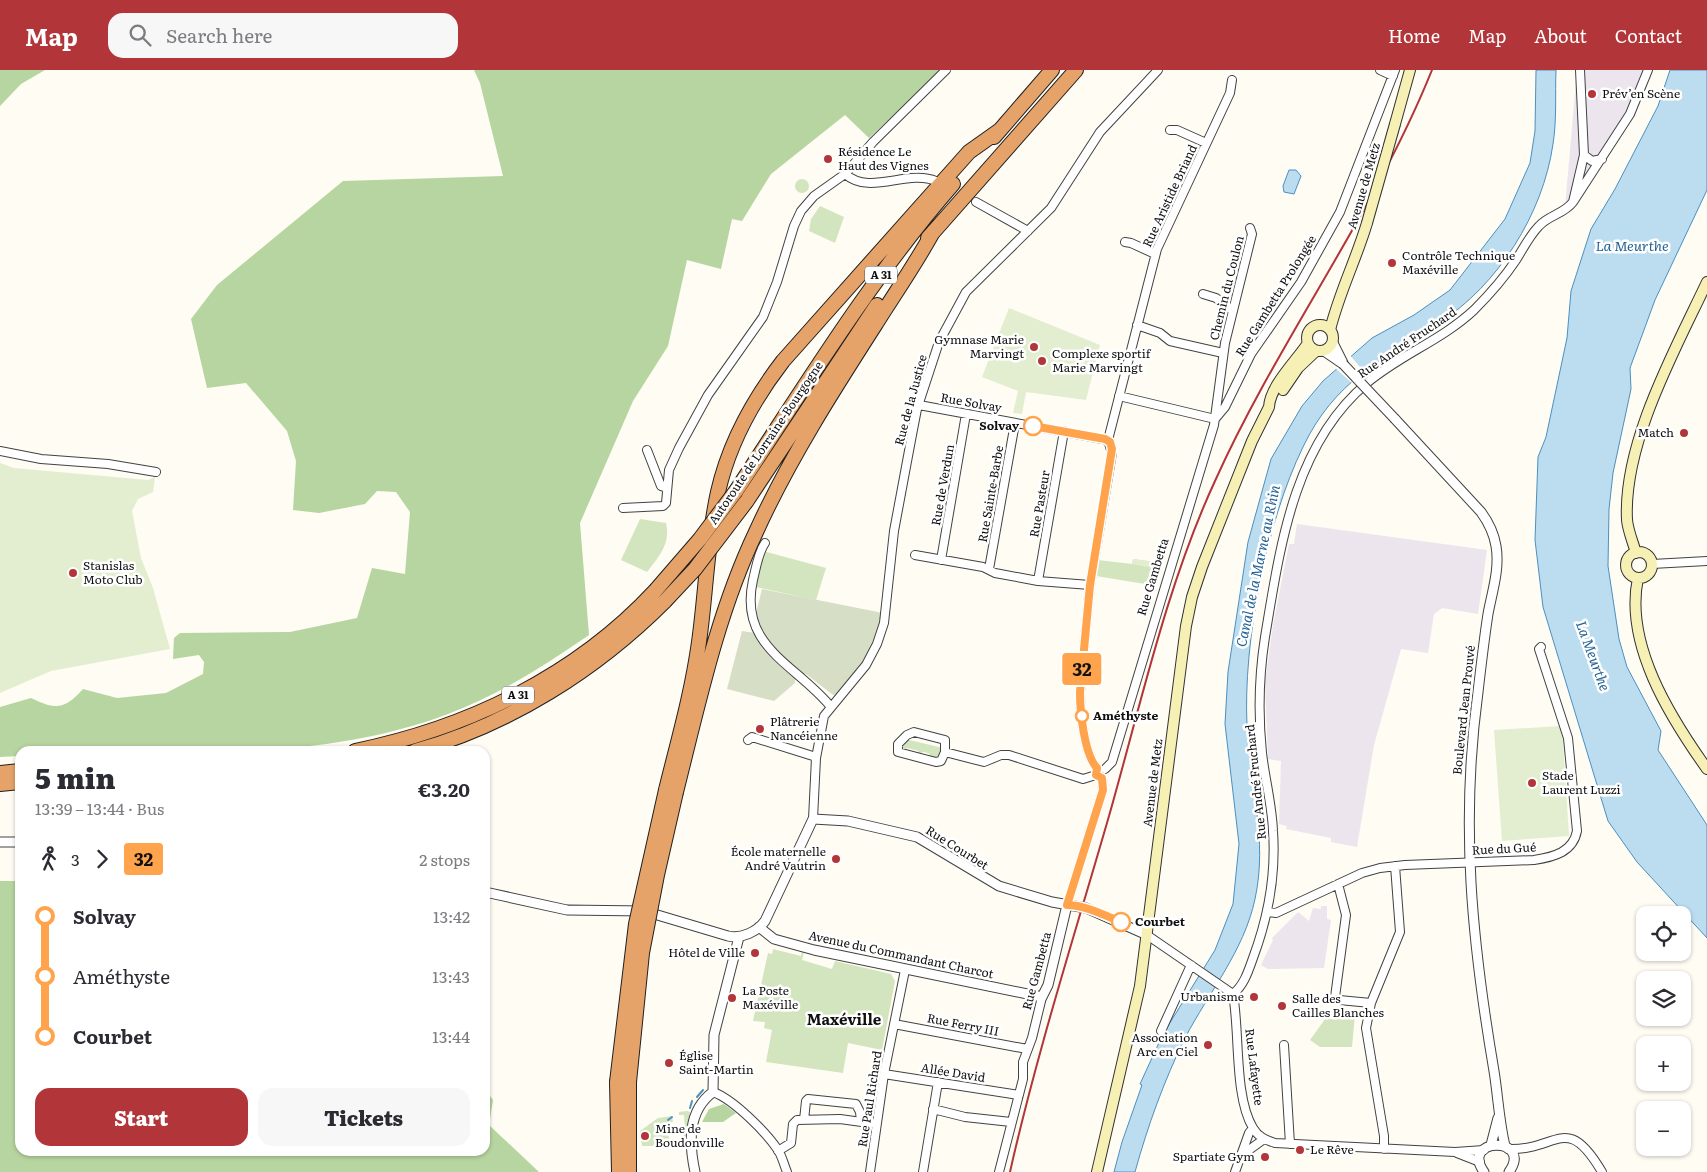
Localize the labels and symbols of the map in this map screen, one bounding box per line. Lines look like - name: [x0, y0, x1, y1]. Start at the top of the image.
- place label: Prév’en Scène: [1602, 84, 1680, 102]
- marker: Prév’en Scène: [1586, 88, 1598, 100]
- street label: Avenue de Metz: [1342, 140, 1384, 231]
- street label: Rue Aristide Briand: [1137, 141, 1201, 250]
- place label: Résidence Le Haut des Vignes: [838, 142, 929, 174]
- marker: Résidence Le Haut des Vignes: [822, 153, 834, 165]
- street label: Rue Gambetta Prolongée: [1230, 231, 1320, 360]
- street label: Chemin du Coulon: [1204, 234, 1248, 342]
- water label: La Meurthe: [1595, 235, 1669, 255]
- place label: Contrôle Technique Maxéville: [1402, 246, 1515, 278]
- marker: Contrôle Technique Maxéville: [1386, 257, 1398, 269]
- road number: A 31: [865, 266, 897, 284]
- street label: Rue André Fruchard: [1353, 302, 1460, 382]
- place label: Gymnase Marie Marvingt: [934, 330, 1024, 362]
- marker: Gymnase Marie Marvingt: [1028, 341, 1040, 353]
- place label: Complexe sportif Marie Marvingt: [1052, 344, 1152, 376]
- street label: Rue de la Justice: [889, 352, 931, 447]
- marker: Complexe sportif Marie Marvingt: [1036, 355, 1048, 367]
- street label: Autoroute de Lorraine-Bourgogne: [704, 357, 827, 528]
- street label: Rue Solvay: [939, 388, 1003, 416]
- place label: Solvay: [979, 416, 1020, 434]
- marker: Solvay: [1023, 416, 1043, 436]
- place label: Match: [1637, 423, 1674, 441]
- marker: Match: [1678, 427, 1690, 439]
- street label: Rue de Verdun: [926, 443, 958, 527]
- street label: Rue Sainte-Barbe: [973, 444, 1007, 544]
- street label: Rue Pasteur: [1024, 469, 1054, 539]
- water label: Canal de la Marne au Rhin: [1230, 482, 1284, 649]
- street label: Rue Gambetta: [1132, 535, 1173, 618]
- place label: Stanislas Moto Club: [83, 556, 143, 588]
- marker: Stanislas Moto Club: [67, 567, 79, 579]
- water label: La Meurthe: [1572, 618, 1616, 694]
- street label: Boulevard Jean Prouvé: [1447, 644, 1479, 776]
- line badge: 32: [1060, 653, 1104, 685]
- road number: A 31: [502, 686, 534, 704]
- place label: Améthyste: [1093, 706, 1159, 724]
- marker: Améthyste: [1075, 709, 1089, 723]
- place label: Plâtrerie Nancéienne: [770, 712, 838, 744]
- marker: Plâtrerie Nancéienne: [754, 723, 766, 735]
- street label: Rue André Fruchard: [1240, 723, 1270, 841]
- street label: Avenue de Metz: [1138, 738, 1166, 828]
- place label: Stade Laurent Luzzi: [1542, 766, 1621, 798]
- marker: Stade Laurent Luzzi: [1526, 777, 1538, 789]
- street label: Rue Courbet: [923, 821, 993, 874]
- street label: Rue du Gué: [1471, 837, 1537, 859]
- place label: École maternelle André Vautrin: [731, 842, 826, 874]
- marker: École maternelle André Vautrin: [830, 853, 842, 865]
- marker: Courbet: [1111, 912, 1131, 932]
- place label: Courbet: [1135, 912, 1186, 930]
- street label: Avenue du Commandant Charcot: [807, 926, 995, 982]
- street label: Rue Gambetta: [1017, 929, 1055, 1012]
- place label: Hôtel de Ville: [668, 943, 745, 961]
- marker: Hôtel de Ville: [749, 947, 761, 959]
- place label: La Poste Maxéville: [742, 981, 798, 1013]
- place label: Urbanisme: [1180, 987, 1244, 1005]
- place label: Salle des Cailles Blanches: [1292, 989, 1385, 1021]
- marker: Urbanisme: [1248, 991, 1260, 1003]
- marker: La Poste Maxéville: [726, 992, 738, 1004]
- marker: Salle des Cailles Blanches: [1276, 1000, 1288, 1012]
- district label: Maxéville: [807, 1007, 882, 1030]
- street label: Rue Ferry III: [926, 1008, 1001, 1040]
- street label: Rue Lafayette: [1241, 1027, 1269, 1106]
- place label: Association Arc en Ciel: [1132, 1028, 1198, 1060]
- marker: Association Arc en Ciel: [1202, 1039, 1214, 1051]
- place label: Église Saint-Martin: [679, 1046, 754, 1078]
- street label: Rue Paul Richard: [852, 1049, 886, 1148]
- marker: Église Saint-Martin: [663, 1057, 675, 1069]
- street label: Allée David: [920, 1058, 987, 1086]
- place label: Mine de Boudonville: [655, 1119, 724, 1151]
- marker: Mine de Boudonville: [639, 1130, 651, 1142]
- place label: Le Rêve: [1310, 1140, 1354, 1158]
- marker: Le Rêve: [1294, 1144, 1306, 1156]
- place label: Spartiate Gym: [1173, 1147, 1255, 1165]
- marker: Spartiate Gym: [1259, 1151, 1271, 1163]

